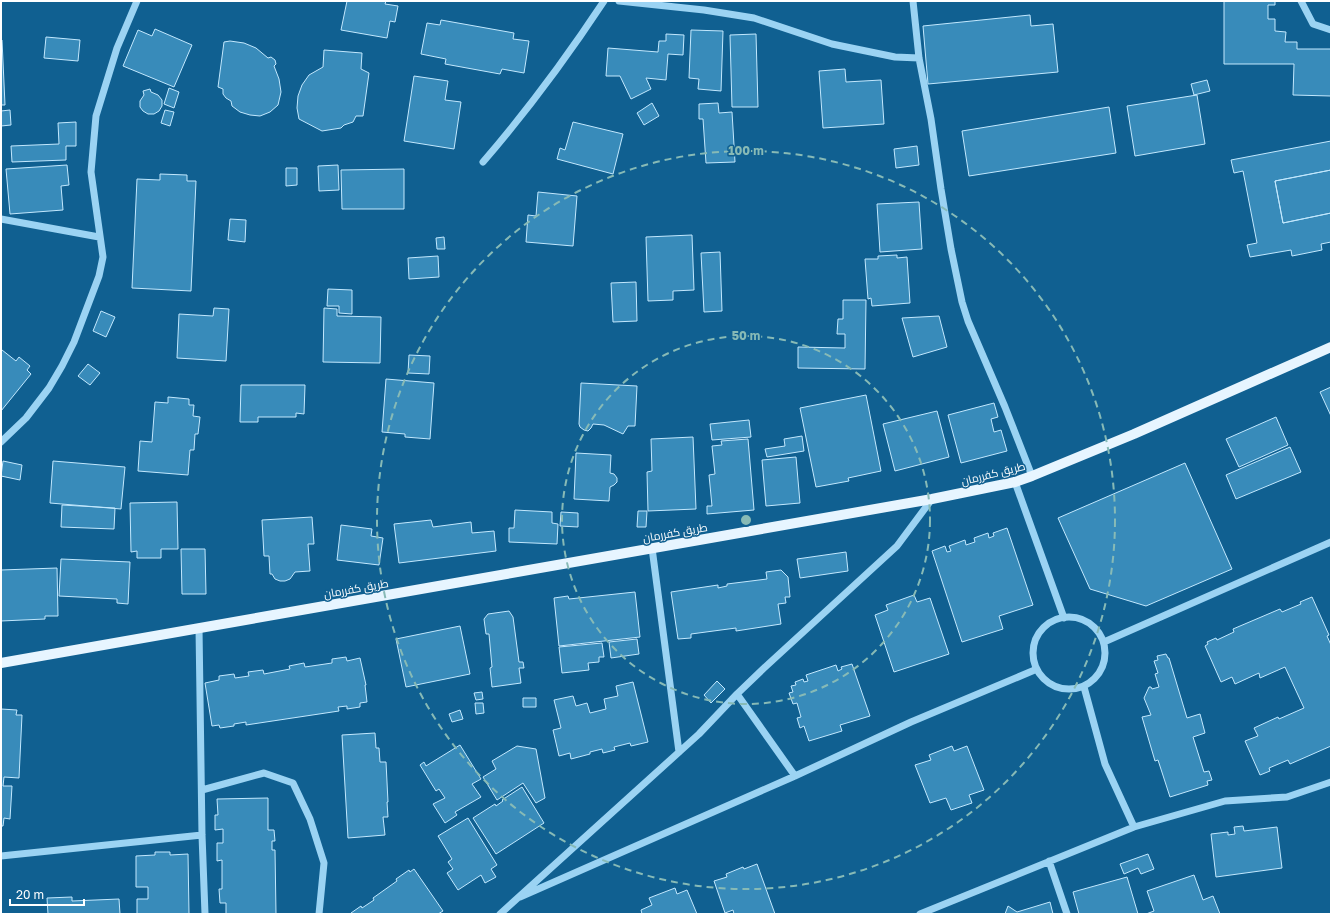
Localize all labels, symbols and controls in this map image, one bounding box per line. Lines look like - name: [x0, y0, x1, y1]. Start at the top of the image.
- text: 100 m: [728, 143, 764, 158]
- text: 50 m: [732, 328, 760, 343]
- street label: طريق كفررمان: [960, 459, 1027, 488]
- centre of rings: [739, 513, 753, 527]
- street label: طريق كفررمان: [642, 520, 709, 545]
- street label: طريق كفررمان: [323, 576, 390, 601]
- scale bar: [10, 881, 84, 907]
- text: 20 m: [16, 887, 44, 902]

